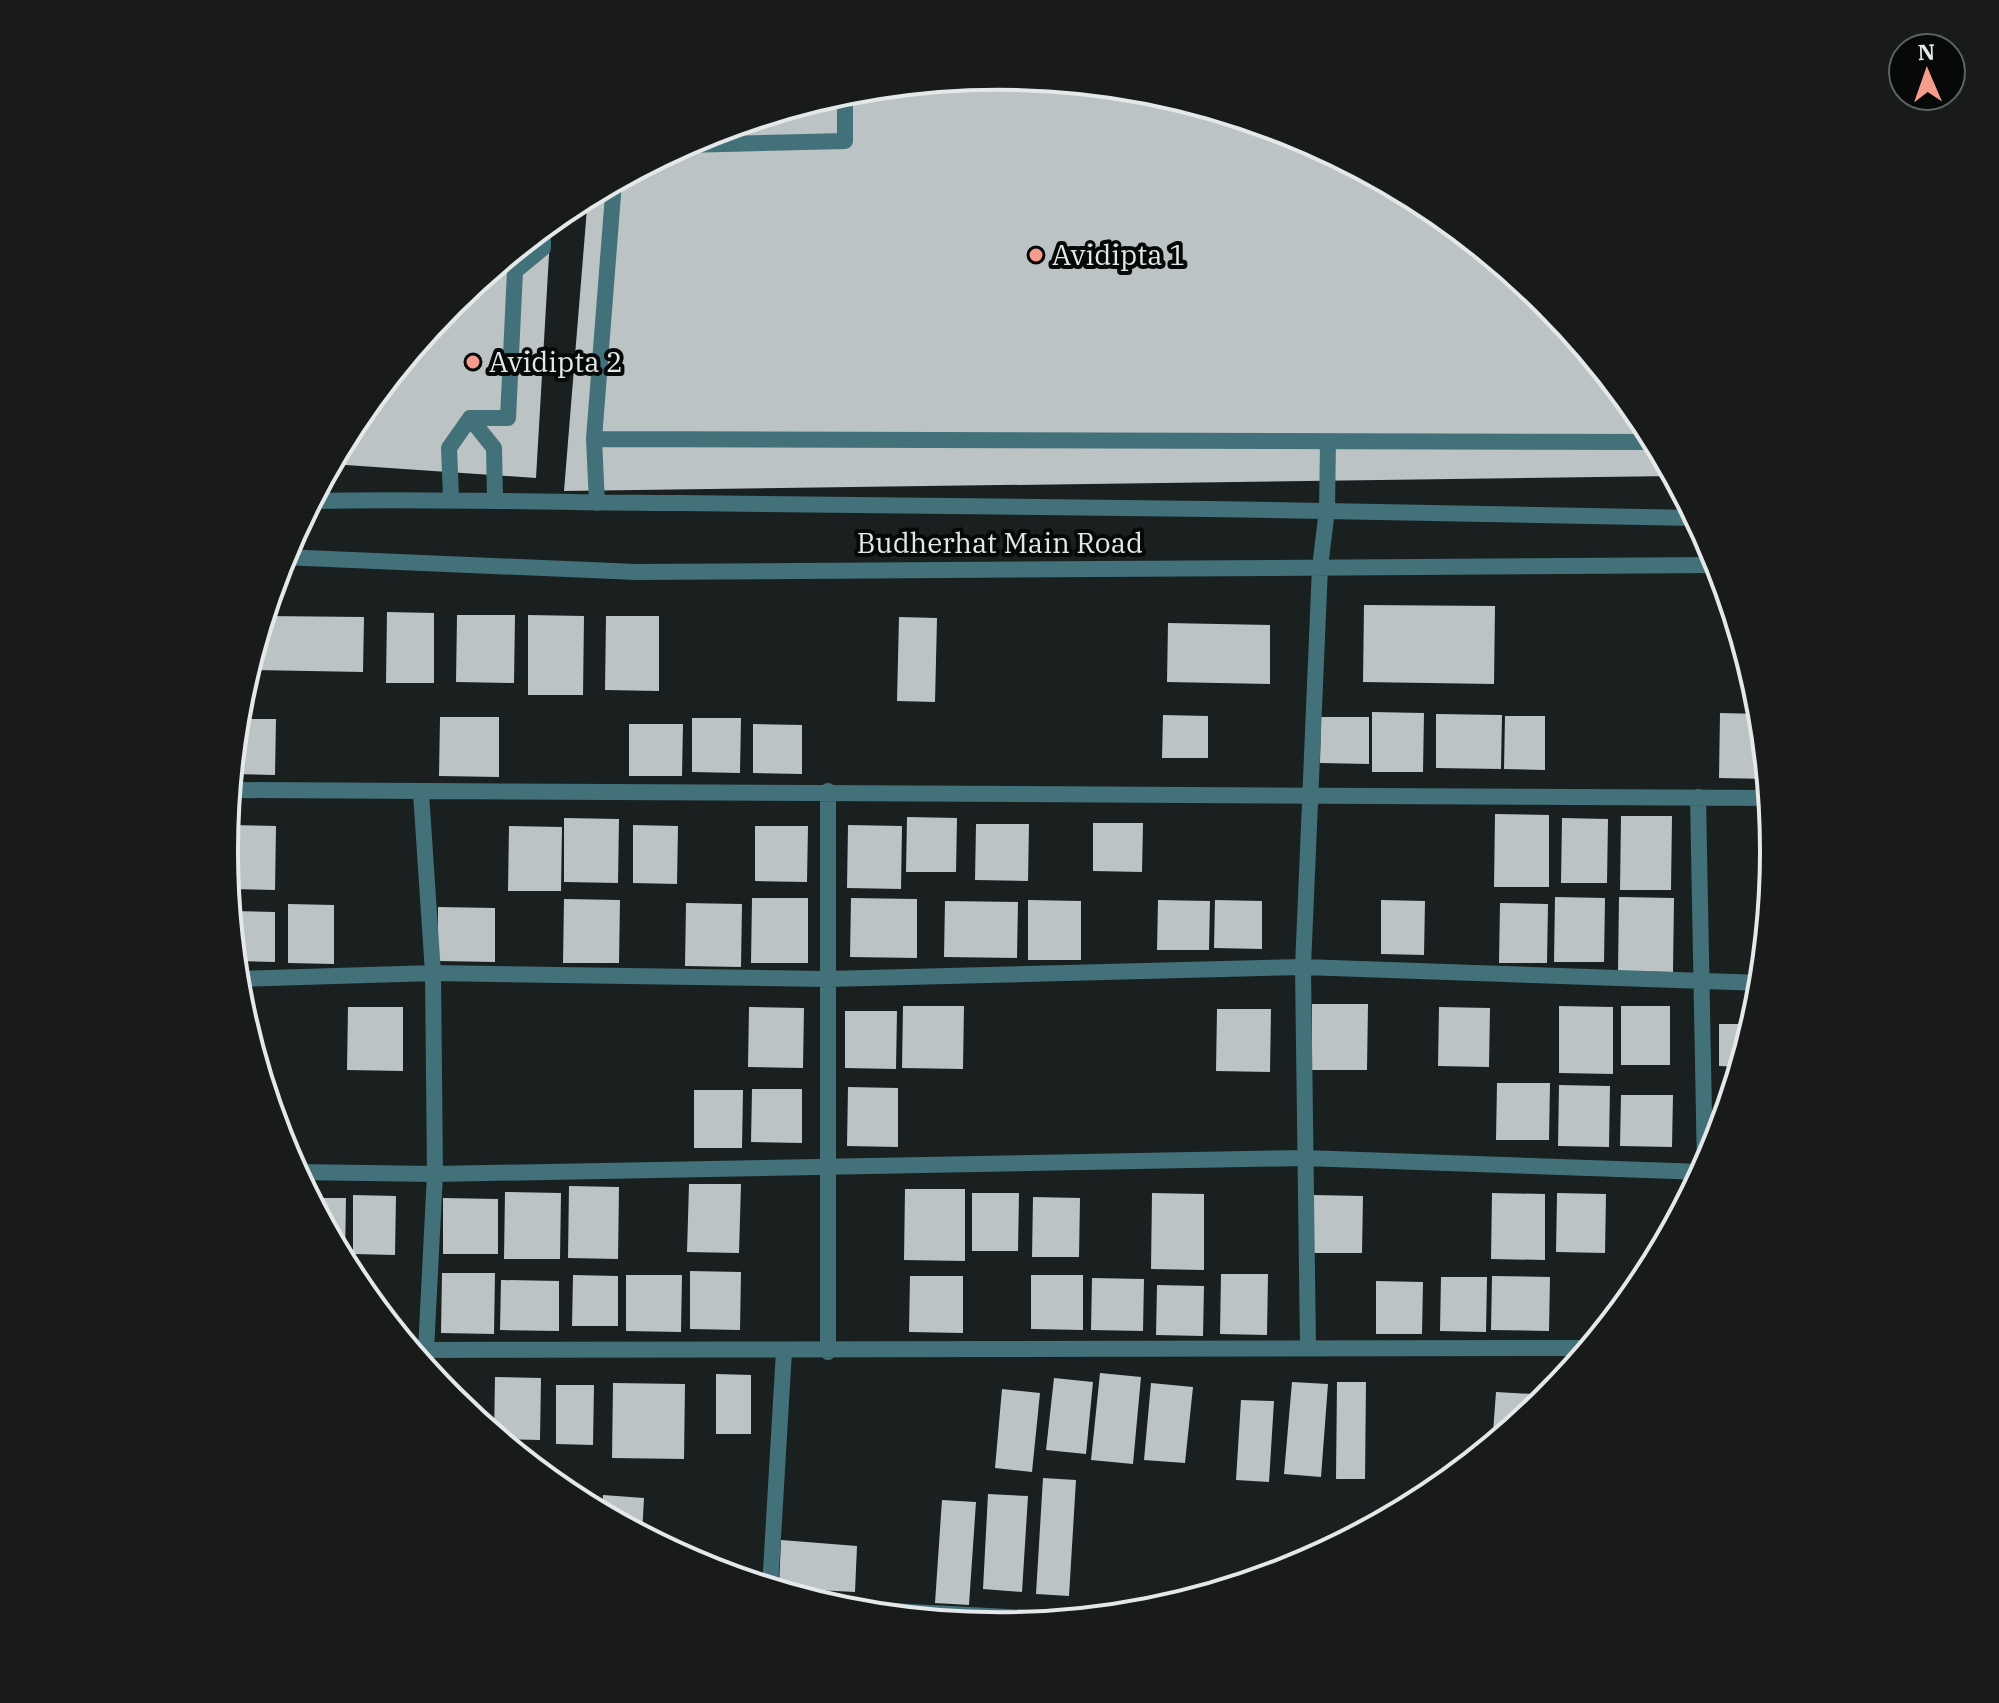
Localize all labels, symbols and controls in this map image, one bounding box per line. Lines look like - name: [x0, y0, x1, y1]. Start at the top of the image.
- north arrow: [1887, 32, 1967, 112]
- text: N: [1917, 37, 1935, 66]
- place label: Avidipta 1: [1052, 236, 1186, 273]
- marker: Avidipta 1: [1027, 246, 1045, 264]
- place label: Avidipta 2: [489, 343, 623, 380]
- marker: Avidipta 2: [464, 353, 482, 371]
- street label: Budherhat Main Road: [857, 524, 1143, 561]

